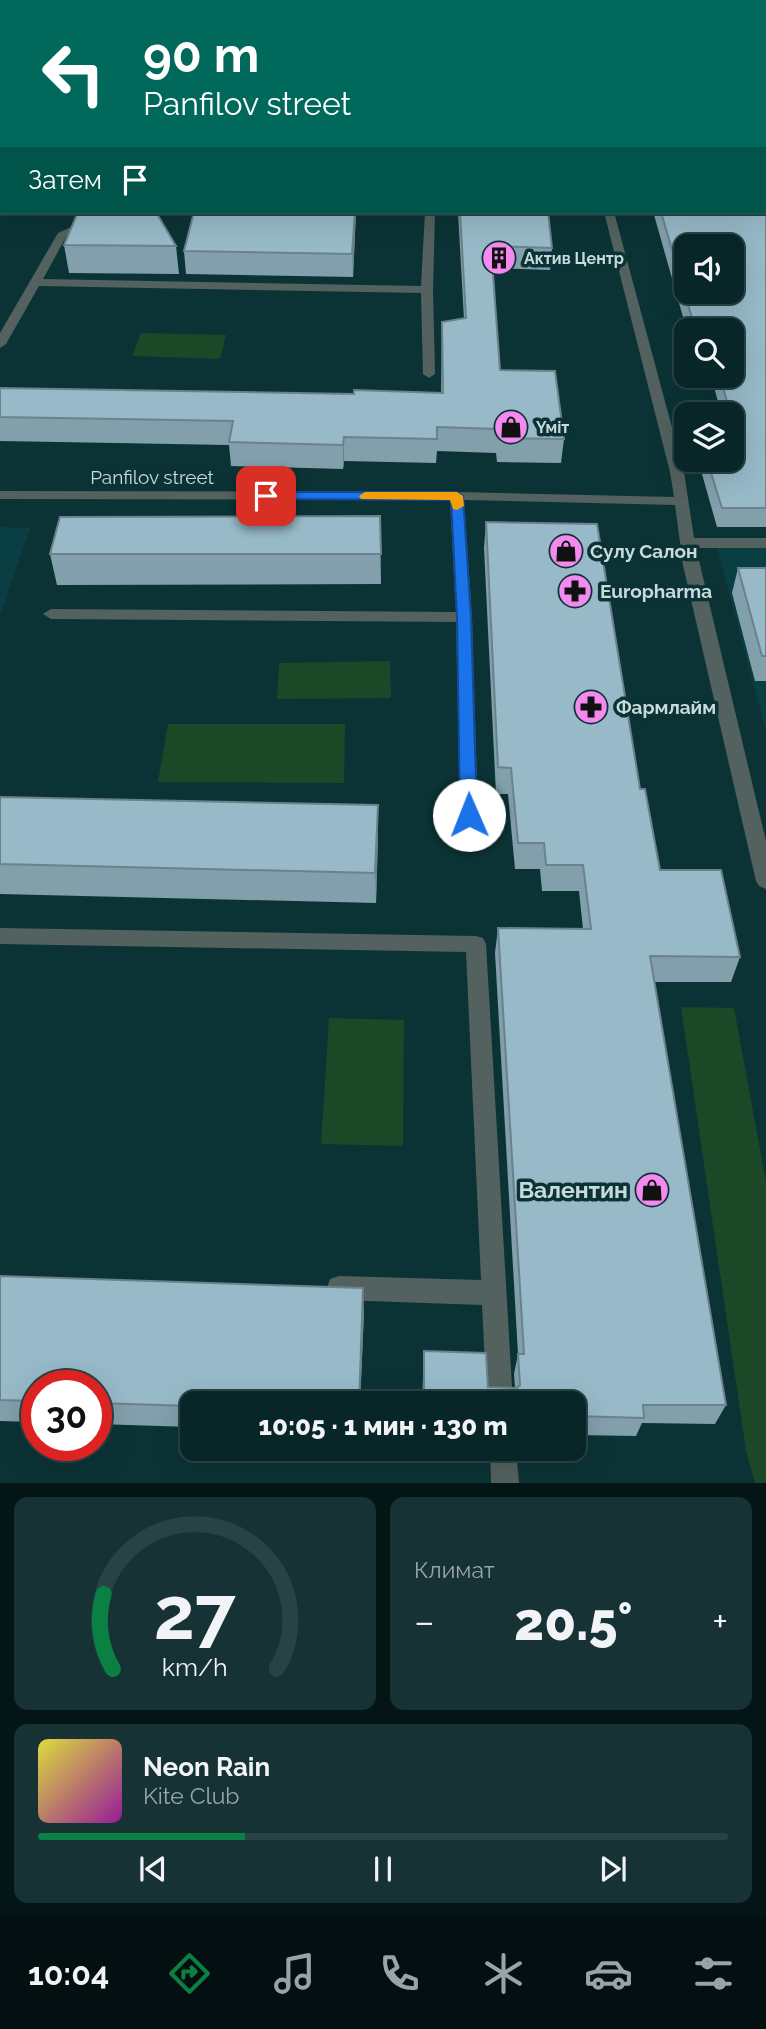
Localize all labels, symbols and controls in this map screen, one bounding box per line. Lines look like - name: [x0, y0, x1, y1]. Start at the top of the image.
- text: 90 m: [143, 26, 259, 83]
- icon: left: [28, 28, 119, 119]
- text: Panfilov street: [143, 85, 351, 122]
- icon: arrive: [116, 161, 154, 199]
- text: Затем: [28, 165, 102, 195]
- map controls: [674, 234, 744, 472]
- button: sound: [674, 234, 744, 304]
- building icon: Актив Центр: [480, 239, 518, 277]
- place label: Актив Центр: [524, 249, 624, 268]
- button: search: [674, 318, 744, 388]
- button: layers: [674, 402, 744, 472]
- shop icon: Үміт: [492, 408, 530, 446]
- place label: Үміт: [536, 418, 569, 437]
- street label: Panfilov street: [90, 466, 214, 488]
- pin: [236, 466, 296, 526]
- icon: arrive: [247, 477, 285, 515]
- shop icon: Сулу Салон: [547, 532, 585, 570]
- place label: Сулу Салон: [590, 540, 698, 562]
- pharmacy icon: Europharma: [556, 572, 594, 610]
- place label: Europharma: [600, 580, 712, 602]
- pharmacy icon: Фармлайм: [572, 688, 610, 726]
- place label: Фармлайм: [616, 696, 716, 718]
- position arrow: [432, 778, 506, 852]
- shop icon: Валентин: [633, 1171, 671, 1209]
- place label: Валентин: [518, 1176, 628, 1203]
- speed limit sign: 30: [21, 1370, 112, 1461]
- text: 10:05 · 1 мин · 130 m: [258, 1411, 508, 1441]
- text: Климат: [414, 1556, 495, 1583]
- text: 27: [154, 1572, 236, 1657]
- text: 20.5°: [514, 1591, 633, 1652]
- text: −: [414, 1599, 434, 1644]
- text: +: [712, 1599, 728, 1644]
- text: km/h: [162, 1652, 228, 1682]
- text: Neon Rain: [143, 1752, 270, 1782]
- text: Kite Club: [143, 1782, 240, 1809]
- icon: previous: [134, 1850, 172, 1888]
- icon: pause: [364, 1850, 402, 1888]
- icon: next: [594, 1850, 632, 1888]
- icon: directions: [165, 1949, 214, 1998]
- icon: music: [270, 1949, 319, 1998]
- icon: phone: [375, 1949, 424, 1998]
- icon: climate: [479, 1949, 528, 1998]
- icon: car: [584, 1949, 633, 1998]
- icon: filters: [689, 1949, 738, 1998]
- text: 10:04: [28, 1955, 109, 1992]

